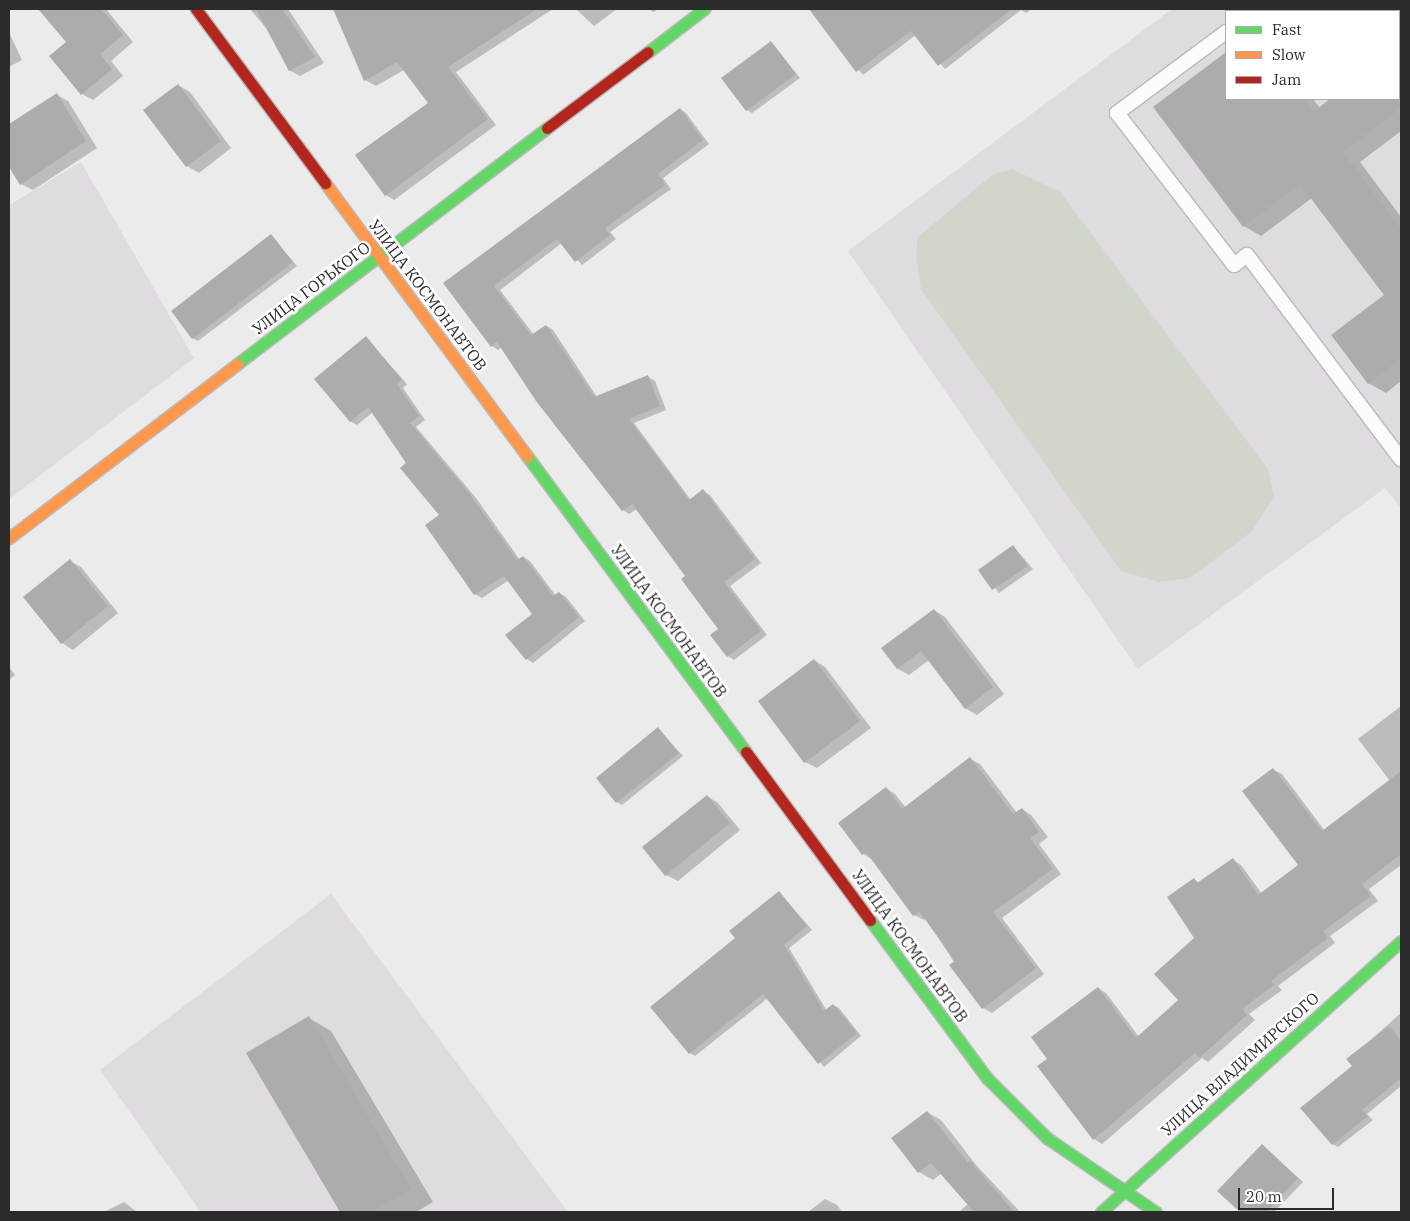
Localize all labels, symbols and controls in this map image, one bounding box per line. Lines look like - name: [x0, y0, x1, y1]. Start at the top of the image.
- legend: [1225, 10, 1400, 100]
- text: Fast: [1272, 20, 1302, 39]
- text: Slow: [1272, 45, 1305, 64]
- text: Jam: [1272, 70, 1301, 89]
- street label: УЛИЦА КОСМОНАВТОВ: [365, 216, 491, 374]
- street label: УЛИЦА ГОРЬКОГО: [248, 238, 374, 338]
- street label: УЛИЦА КОСМОНАВТОВ: [607, 541, 731, 701]
- street label: УЛИЦА КОСМОНАВТОВ: [848, 866, 972, 1026]
- street label: УЛИЦА ВЛАДИМИРСКОГО: [1157, 988, 1323, 1140]
- scale bar: [1240, 1178, 1336, 1210]
- text: 20 m: [1246, 1187, 1282, 1206]

